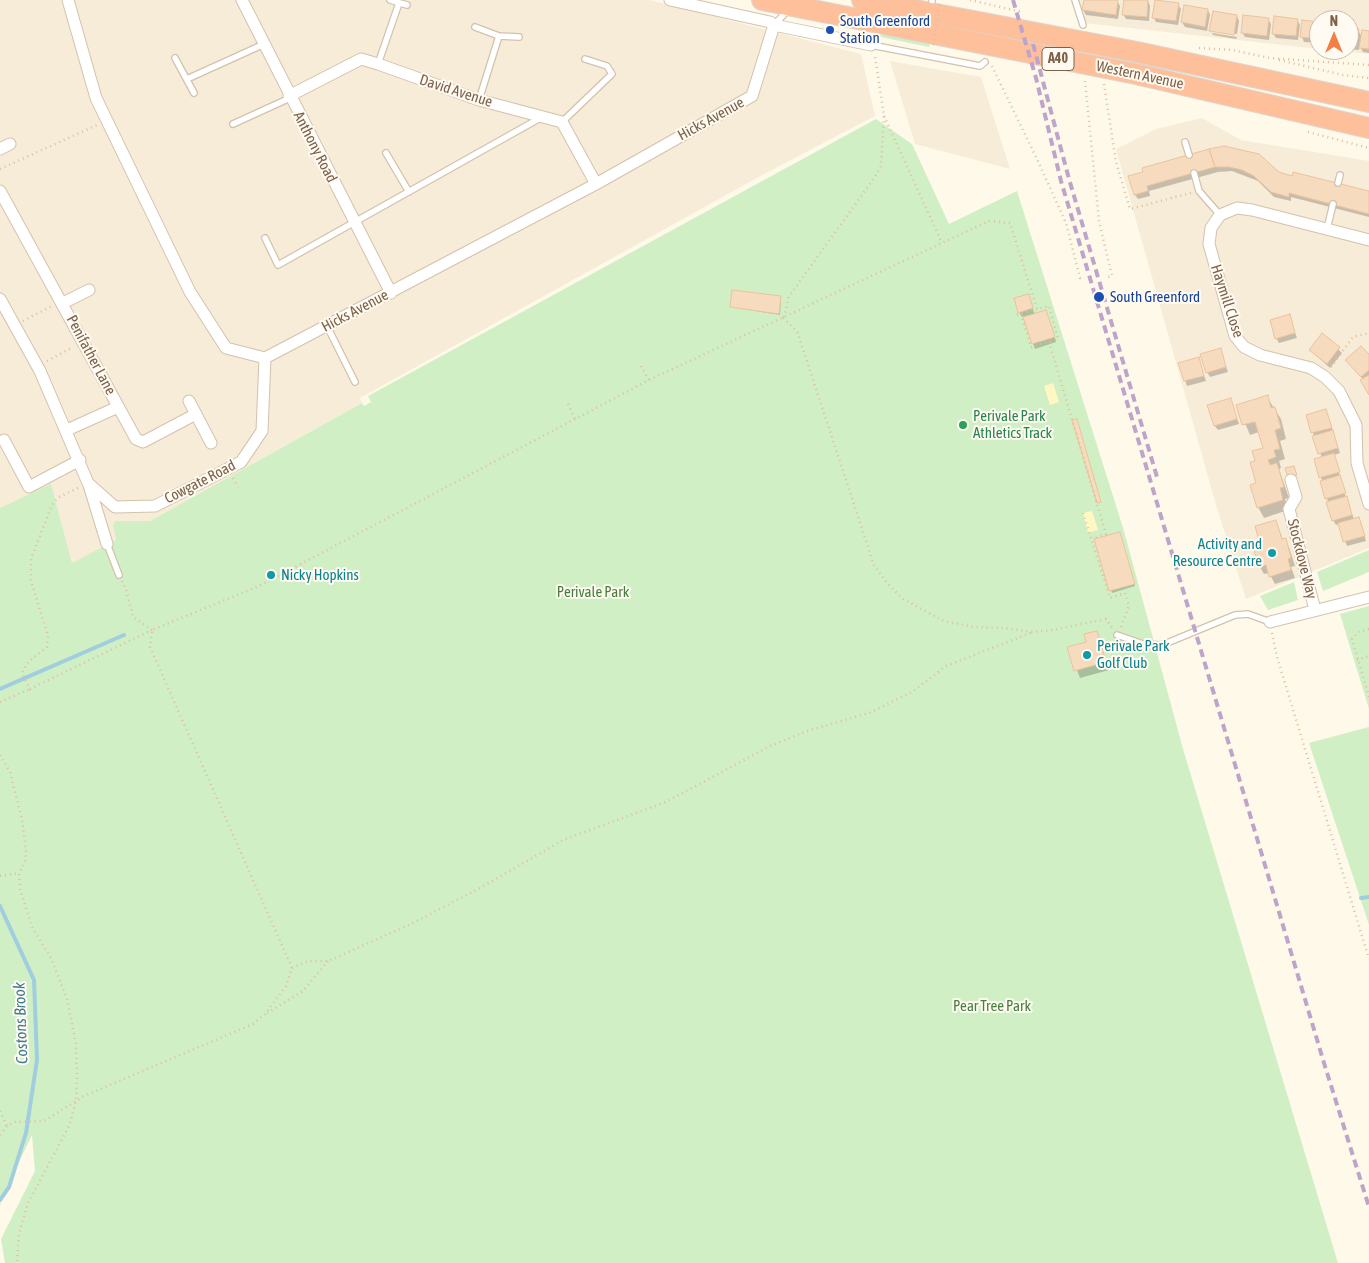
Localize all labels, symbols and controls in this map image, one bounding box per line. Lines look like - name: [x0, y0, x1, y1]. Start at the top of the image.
- north arrow: [1309, 10, 1359, 60]
- place label: South Greenford Station: [840, 12, 930, 47]
- text: N: [1330, 13, 1338, 29]
- marker: South Greenford Station: [824, 24, 836, 36]
- road number: A40: [1042, 48, 1074, 70]
- street label: Western Avenue: [1095, 57, 1185, 93]
- street label: David Avenue: [417, 71, 495, 111]
- street label: Hicks Avenue: [675, 93, 747, 145]
- street label: Anthony Road: [289, 108, 341, 186]
- street label: Haymill Close: [1207, 262, 1247, 340]
- street label: Hicks Avenue: [318, 286, 392, 336]
- place label: South Greenford: [1110, 288, 1200, 306]
- marker: South Greenford: [1092, 290, 1106, 304]
- street label: Penifather Lane: [62, 312, 120, 398]
- place label: Perivale Park Athletics Track: [973, 407, 1052, 442]
- marker: Perivale Park Athletics Track: [957, 419, 969, 431]
- street label: Cowgate Road: [161, 456, 239, 508]
- street label: Stockdove Way: [1283, 517, 1321, 601]
- place label: Activity and Resource Centre: [1173, 535, 1262, 570]
- marker: Activity and Resource Centre: [1266, 547, 1278, 559]
- place label: Nicky Hopkins: [281, 566, 359, 584]
- marker: Nicky Hopkins: [265, 569, 277, 581]
- park label: Perivale Park: [557, 583, 629, 601]
- place label: Perivale Park Golf Club: [1097, 637, 1170, 672]
- marker: Perivale Park Golf Club: [1081, 649, 1093, 661]
- water label: Costons Brook: [10, 982, 32, 1064]
- park label: Pear Tree Park: [953, 997, 1031, 1015]

